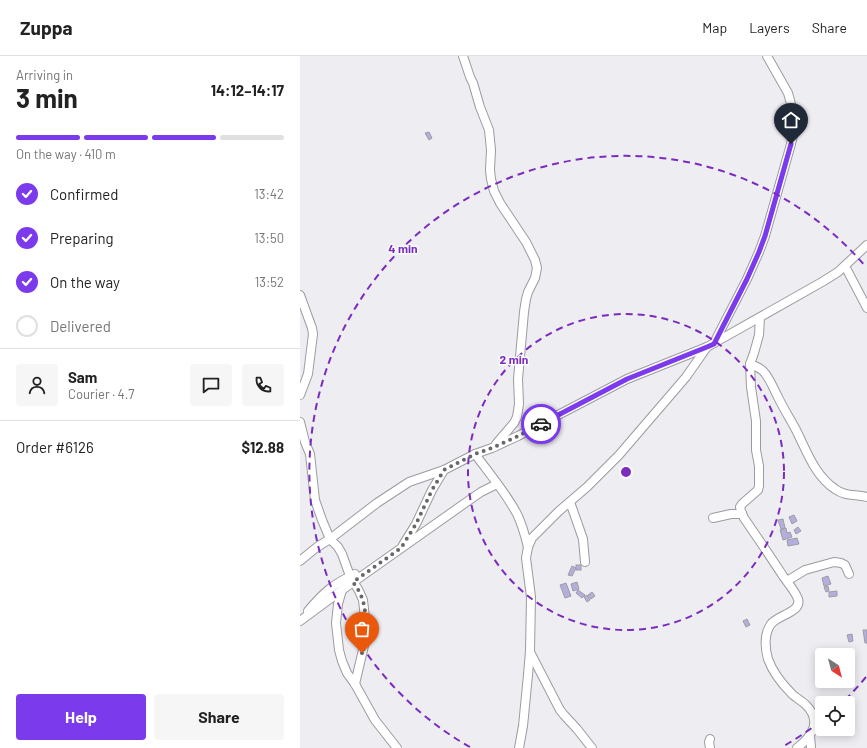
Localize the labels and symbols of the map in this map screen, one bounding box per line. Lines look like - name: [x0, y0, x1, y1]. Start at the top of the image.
- pin: [774, 103, 808, 144]
- text: 4 min: [388, 241, 418, 255]
- text: 2 min: [500, 352, 528, 366]
- courier: [521, 404, 561, 444]
- centre of rings: [619, 465, 633, 479]
- pin: [345, 612, 379, 653]
- north arrow: [815, 648, 855, 688]

